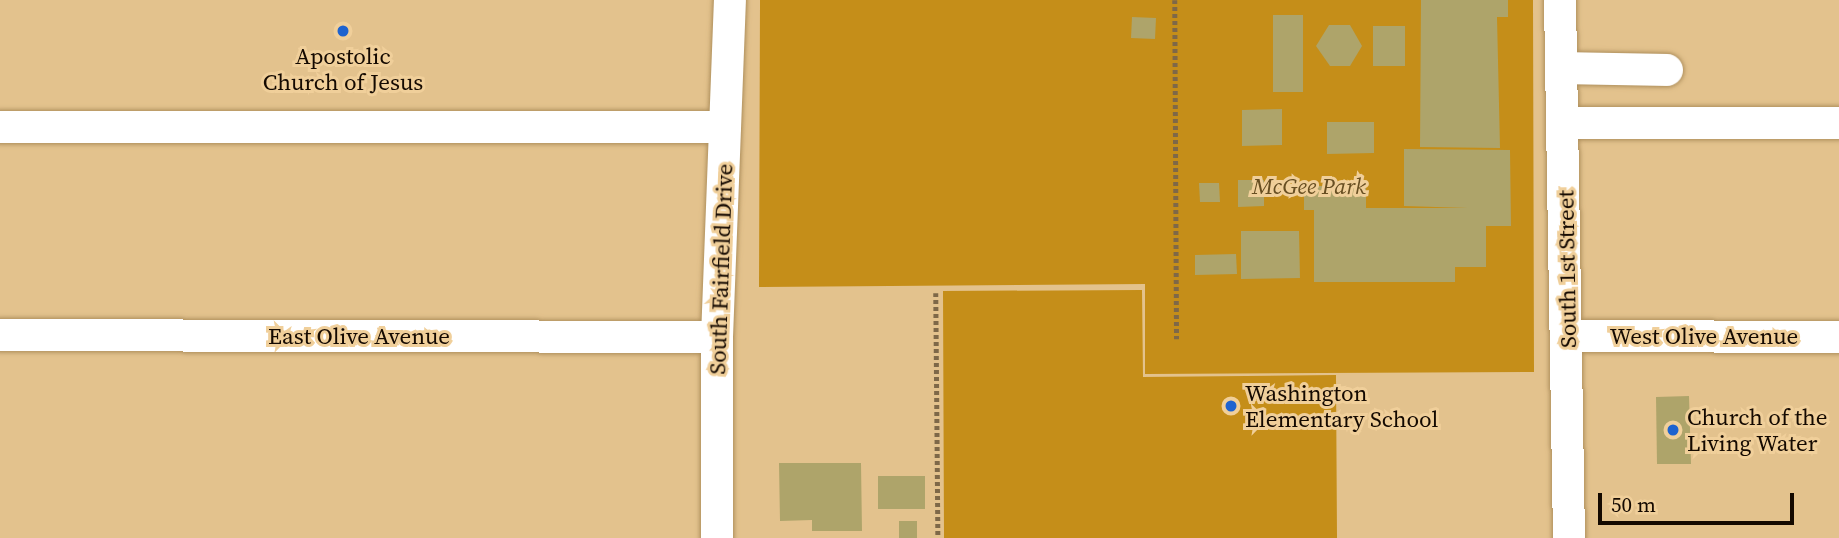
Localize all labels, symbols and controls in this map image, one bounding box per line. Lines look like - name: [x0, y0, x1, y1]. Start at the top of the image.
- marker: Apostolic Church of Jesus: [335, 23, 351, 39]
- place label: Apostolic Church of Jesus: [263, 42, 423, 96]
- street label: South Fairfield Drive: [704, 163, 738, 375]
- park label: McGee Park: [1252, 172, 1366, 200]
- street label: South 1st Street: [1552, 190, 1582, 348]
- street label: East Olive Avenue: [268, 322, 450, 350]
- street label: West Olive Avenue: [1610, 322, 1798, 350]
- place label: Washington Elementary School: [1245, 379, 1438, 433]
- marker: Washington Elementary School: [1223, 398, 1239, 414]
- place label: Church of the Living Water: [1687, 403, 1827, 457]
- marker: Church of the Living Water: [1665, 422, 1681, 438]
- scale bar: [1601, 478, 1797, 522]
- text: 50 m: [1611, 490, 1656, 519]

